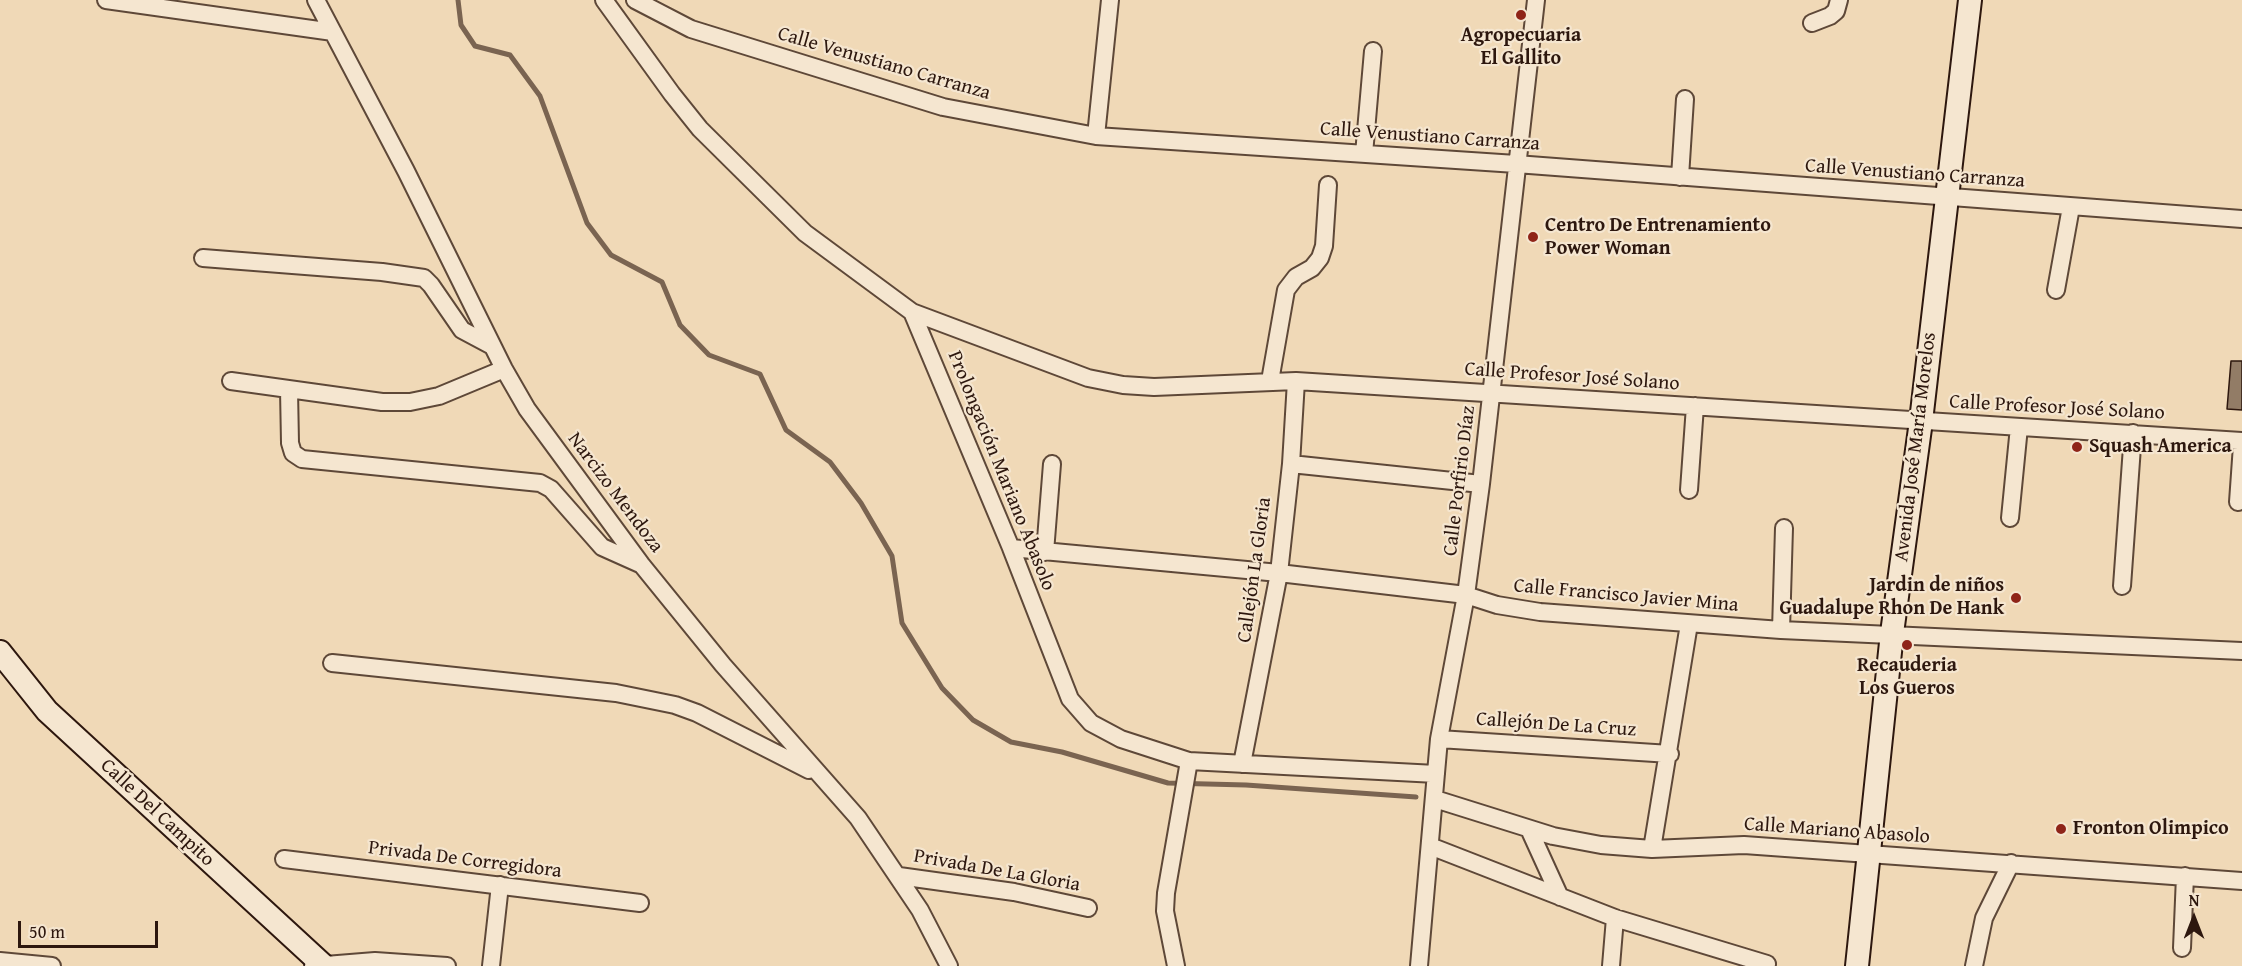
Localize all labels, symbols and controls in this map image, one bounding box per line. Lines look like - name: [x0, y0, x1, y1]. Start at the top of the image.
- marker: Agropecuaria El Gallito: [1514, 8, 1528, 22]
- street label: Calle Venustiano Carranza: [775, 22, 993, 106]
- place label: Agropecuaria El Gallito: [1461, 24, 1581, 71]
- street label: Calle Venustiano Carranza: [1319, 117, 1541, 157]
- street label: Calle Venustiano Carranza: [1804, 154, 2026, 194]
- place label: Centro De Entrenamiento Power Woman: [1545, 214, 1771, 261]
- marker: Centro De Entrenamiento Power Woman: [1526, 230, 1540, 244]
- street label: Avenida José María Morelos: [1890, 331, 1942, 563]
- street label: Prolongación Mariano Abasolo: [942, 348, 1060, 594]
- street label: Calle Profesor José Solano: [1464, 358, 1680, 396]
- street label: Calle Profesor José Solano: [1949, 390, 2165, 426]
- street label: Calle Porfirio Díaz: [1439, 405, 1481, 557]
- street label: Narcizo Mendoza: [562, 428, 668, 558]
- place label: Squash America: [2089, 435, 2232, 459]
- marker: Squash America: [2070, 440, 2084, 454]
- street label: Callejón La Gloria: [1233, 496, 1277, 644]
- street label: Calle Francisco Javier Mina: [1513, 574, 1739, 618]
- place label: Jardin de niños Guadalupe Rhon De Hank: [1779, 574, 2004, 621]
- marker: Jardin de niños Guadalupe Rhon De Hank: [2009, 591, 2023, 605]
- marker: Recauderia Los Gueros: [1900, 638, 1914, 652]
- place label: Recauderia Los Gueros: [1857, 654, 1957, 701]
- street label: Callejón De La Cruz: [1475, 707, 1637, 743]
- street label: Calle Del Campito: [95, 754, 219, 872]
- street label: Calle Mariano Abasolo: [1743, 813, 1931, 849]
- place label: Fronton Olimpico: [2073, 817, 2229, 841]
- marker: Fronton Olimpico: [2054, 822, 2068, 836]
- street label: Privada De Corregidora: [367, 836, 563, 884]
- street label: Privada De La Gloria: [912, 845, 1082, 897]
- north arrow: [2164, 888, 2224, 948]
- text: N: [2189, 888, 2199, 912]
- scale bar: [21, 909, 160, 947]
- text: 50 m: [29, 918, 65, 945]

